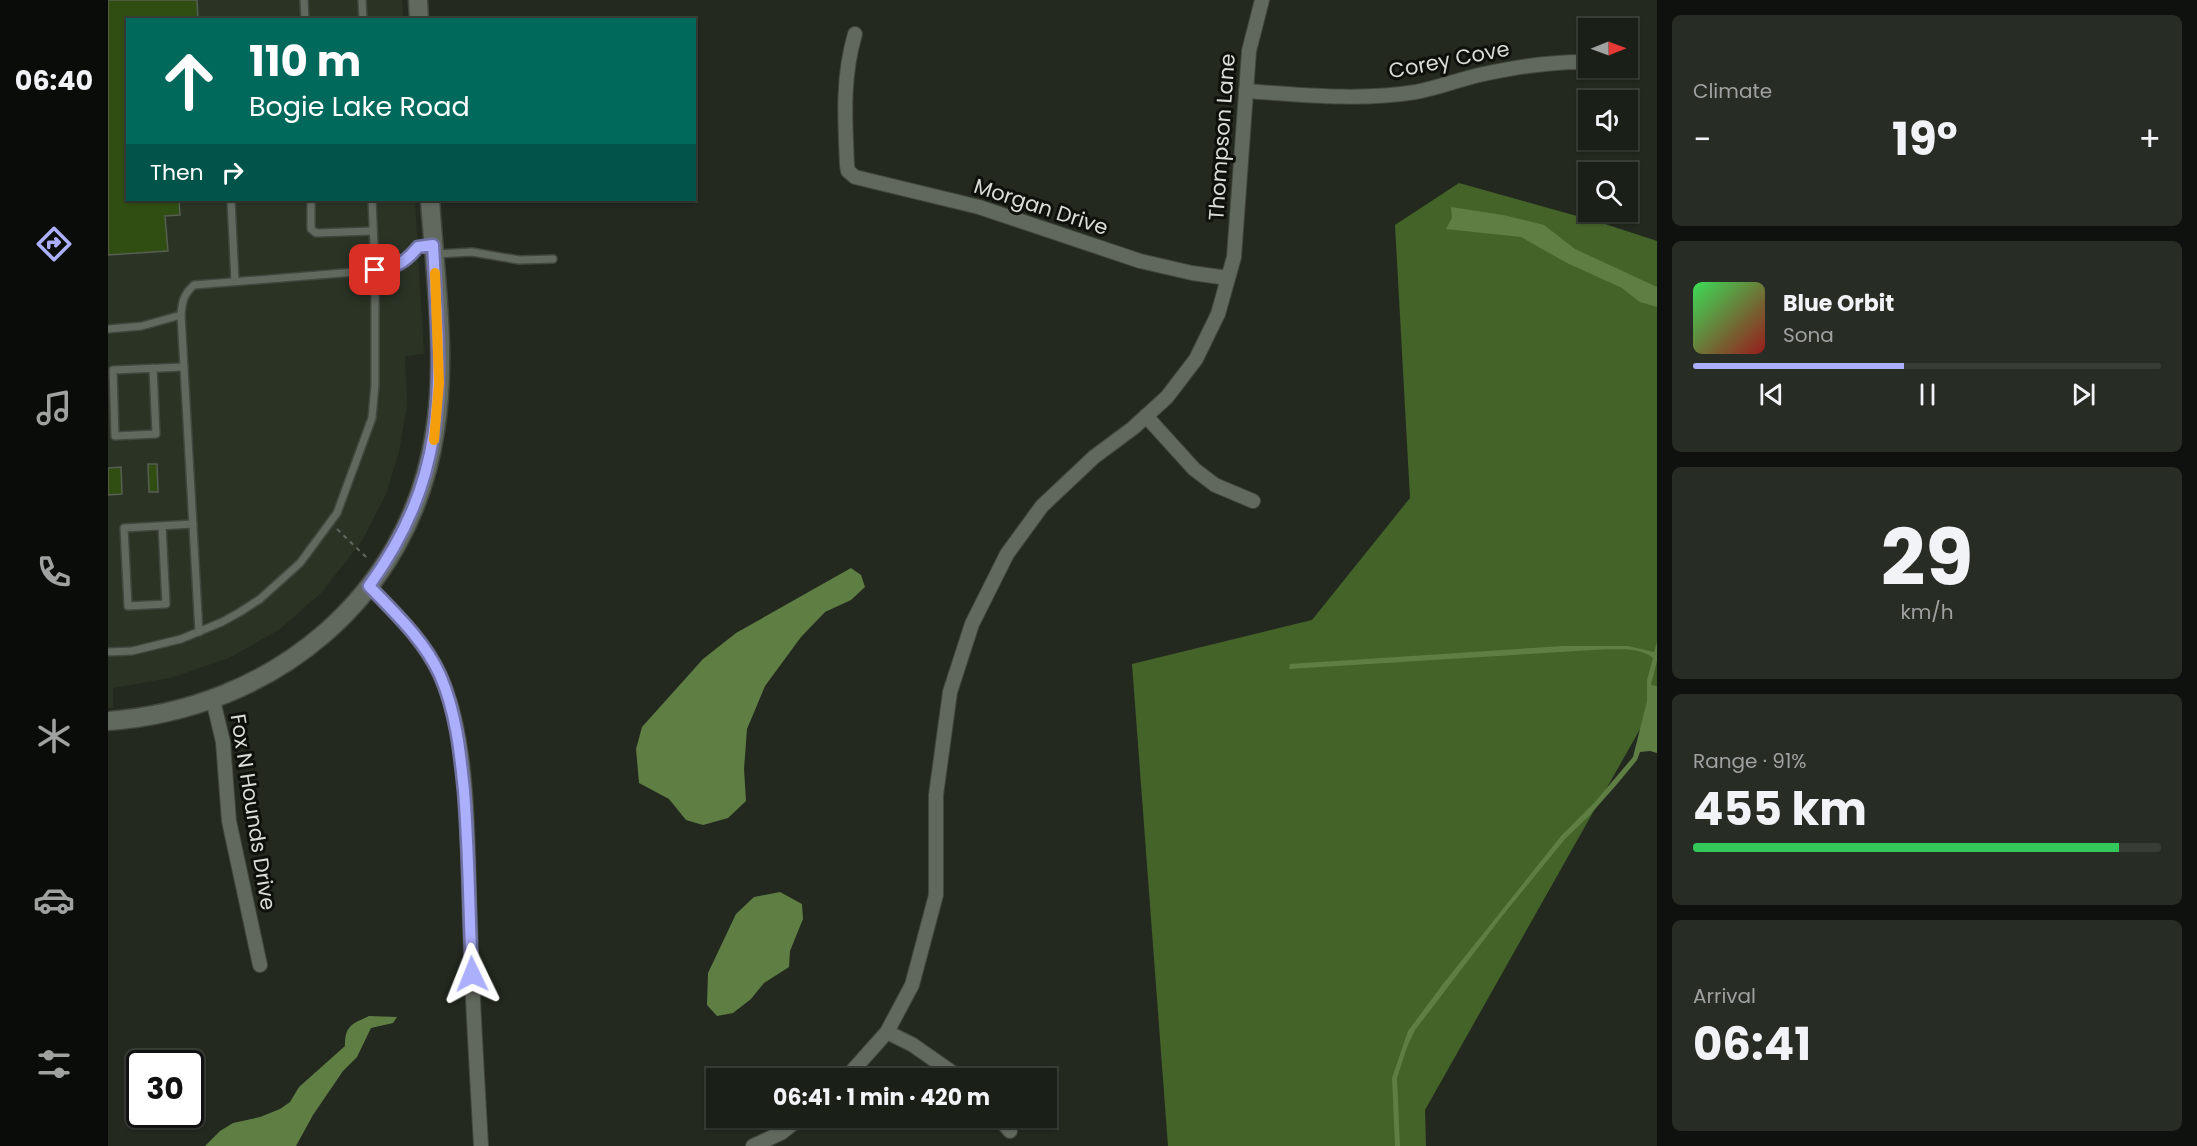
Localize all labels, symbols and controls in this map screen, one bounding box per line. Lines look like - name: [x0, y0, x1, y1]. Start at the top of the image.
- north arrow: [1578, 18, 1638, 78]
- map controls: [1578, 18, 1638, 222]
- text: 110 m: [249, 32, 361, 91]
- street label: Corey Cove: [1386, 34, 1512, 85]
- icon: ahead: [150, 42, 228, 120]
- street label: Thompson Lane: [1201, 53, 1242, 221]
- text: 06:40: [15, 62, 93, 99]
- text: Climate: [1693, 77, 1772, 105]
- text: Bogie Lake Road: [249, 88, 470, 125]
- button: sound: [1578, 90, 1638, 150]
- text: 19°: [1892, 108, 1958, 171]
- text: −: [1693, 116, 1711, 163]
- text: +: [2138, 116, 2161, 163]
- icon: right: [216, 156, 249, 189]
- text: Then: [150, 157, 204, 188]
- button: search: [1578, 162, 1638, 222]
- street label: Morgan Drive: [970, 171, 1112, 242]
- icon: directions: [33, 223, 75, 265]
- pin: [349, 244, 400, 295]
- icon: arrive: [358, 253, 391, 286]
- text: Blue Orbit: [1783, 288, 1894, 319]
- text: Sona: [1783, 321, 1834, 349]
- icon: previous: [1755, 378, 1788, 411]
- icon: pause: [1911, 378, 1944, 411]
- icon: next: [2067, 378, 2100, 411]
- icon: music: [33, 387, 75, 429]
- text: 29: [1881, 503, 1973, 612]
- icon: phone: [33, 551, 75, 593]
- text: km/h: [1900, 598, 1954, 626]
- street label: Fox N Hounds Drive: [224, 712, 283, 912]
- icon: climate: [33, 715, 75, 757]
- text: Range · 91%: [1693, 747, 1807, 775]
- text: 455 km: [1693, 778, 1867, 841]
- icon: car: [33, 879, 75, 921]
- position arrow: [440, 942, 504, 1006]
- text: Arrival: [1693, 982, 1756, 1010]
- text: 06:41: [1693, 1013, 1811, 1076]
- icon: filters: [33, 1043, 75, 1085]
- speed limit sign: 30: [126, 1050, 204, 1128]
- text: 06:41 · 1 min · 420 m: [773, 1082, 990, 1113]

